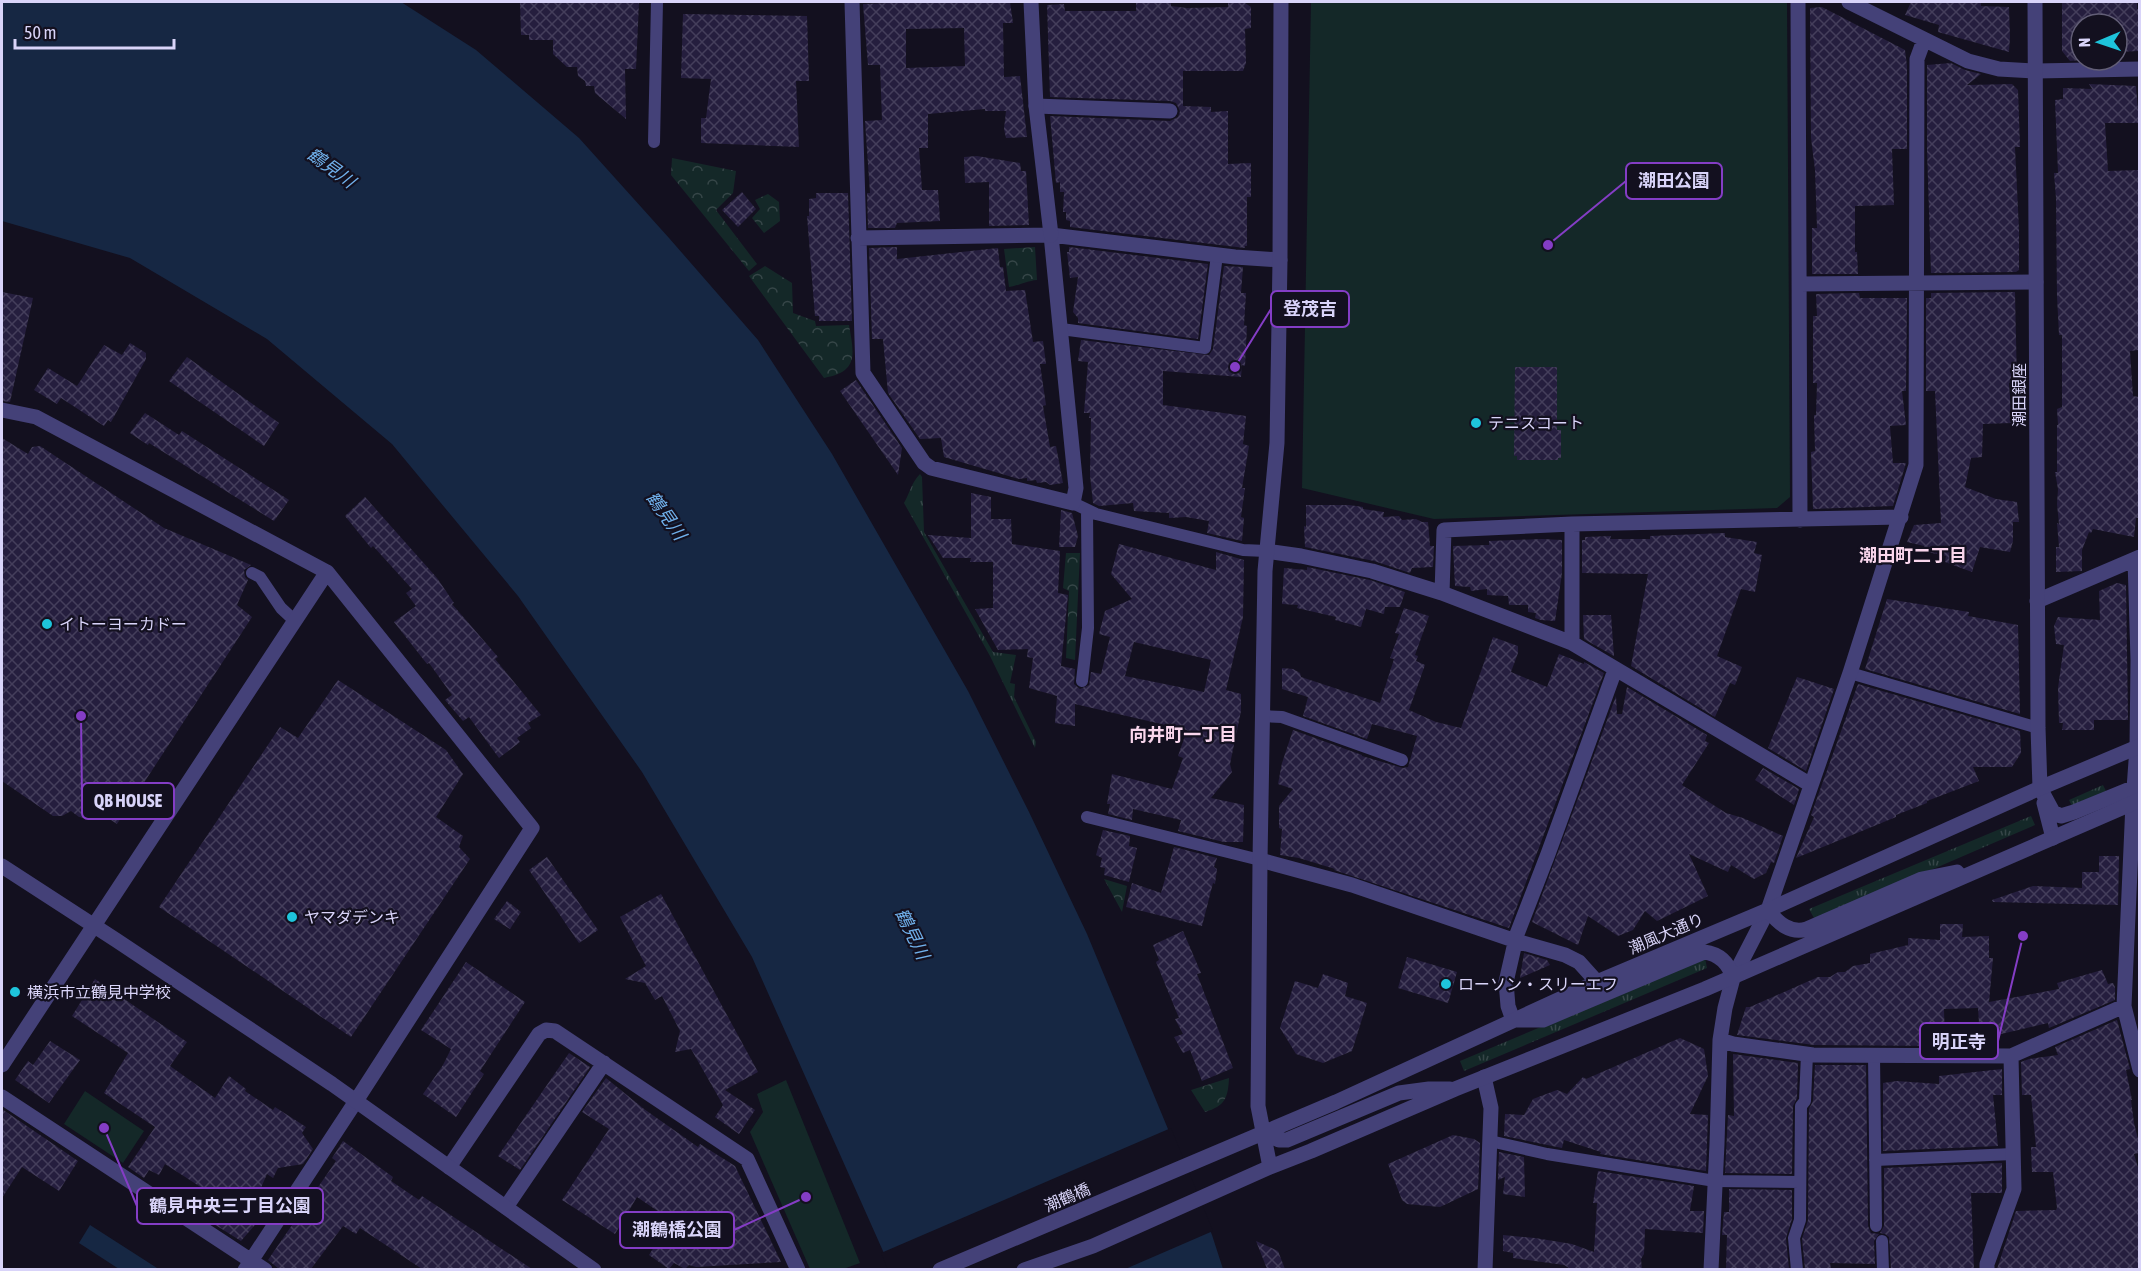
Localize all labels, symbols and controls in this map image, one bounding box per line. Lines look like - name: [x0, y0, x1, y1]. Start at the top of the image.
- scale bar: [15, 12, 174, 50]
- north arrow: [2069, 12, 2129, 72]
- text: 50 m: [24, 22, 56, 43]
- text: N: [2075, 37, 2093, 48]
- water label: 鶴見川: [303, 143, 361, 193]
- callout: 潮田公園: [1626, 163, 1722, 199]
- text: 潮田公園: [1638, 170, 1710, 191]
- callout: 登茂吉: [1271, 291, 1349, 327]
- text: 登茂吉: [1283, 298, 1337, 319]
- street label: 潮田銀座: [2010, 363, 2028, 427]
- place label: テニスコート: [1488, 414, 1584, 432]
- marker: テニスコート: [1469, 416, 1483, 430]
- water label: 鶴見川: [642, 488, 692, 545]
- district label: 潮田町二丁目: [1859, 545, 1967, 566]
- place label: イトーヨーカドー: [59, 615, 187, 633]
- marker: イトーヨーカドー: [40, 617, 54, 631]
- district label: 向井町一丁目: [1129, 724, 1237, 745]
- callout: QB HOUSE: [82, 783, 174, 819]
- text: QB HOUSE: [94, 790, 162, 811]
- water label: 鶴見川: [891, 905, 935, 964]
- place label: ヤマダデンキ: [304, 908, 400, 926]
- street label: 潮風大通り: [1626, 909, 1706, 957]
- marker: ヤマダデンキ: [285, 910, 299, 924]
- place label: ローソン・スリーエフ: [1458, 975, 1618, 993]
- marker: ローソン・スリーエフ: [1439, 977, 1453, 991]
- place label: 横浜市立鶴見中学校: [27, 983, 171, 1001]
- marker: 横浜市立鶴見中学校: [8, 985, 22, 999]
- callout: 明正寺: [1920, 1023, 1998, 1059]
- text: 明正寺: [1932, 1031, 1986, 1052]
- street label: 潮鶴橋: [1041, 1179, 1093, 1215]
- callout: 鶴見中央三丁目公園: [137, 1188, 323, 1224]
- text: 鶴見中央三丁目公園: [149, 1195, 311, 1216]
- callout: 潮鶴橋公園: [620, 1212, 734, 1248]
- text: 潮鶴橋公園: [632, 1219, 722, 1240]

